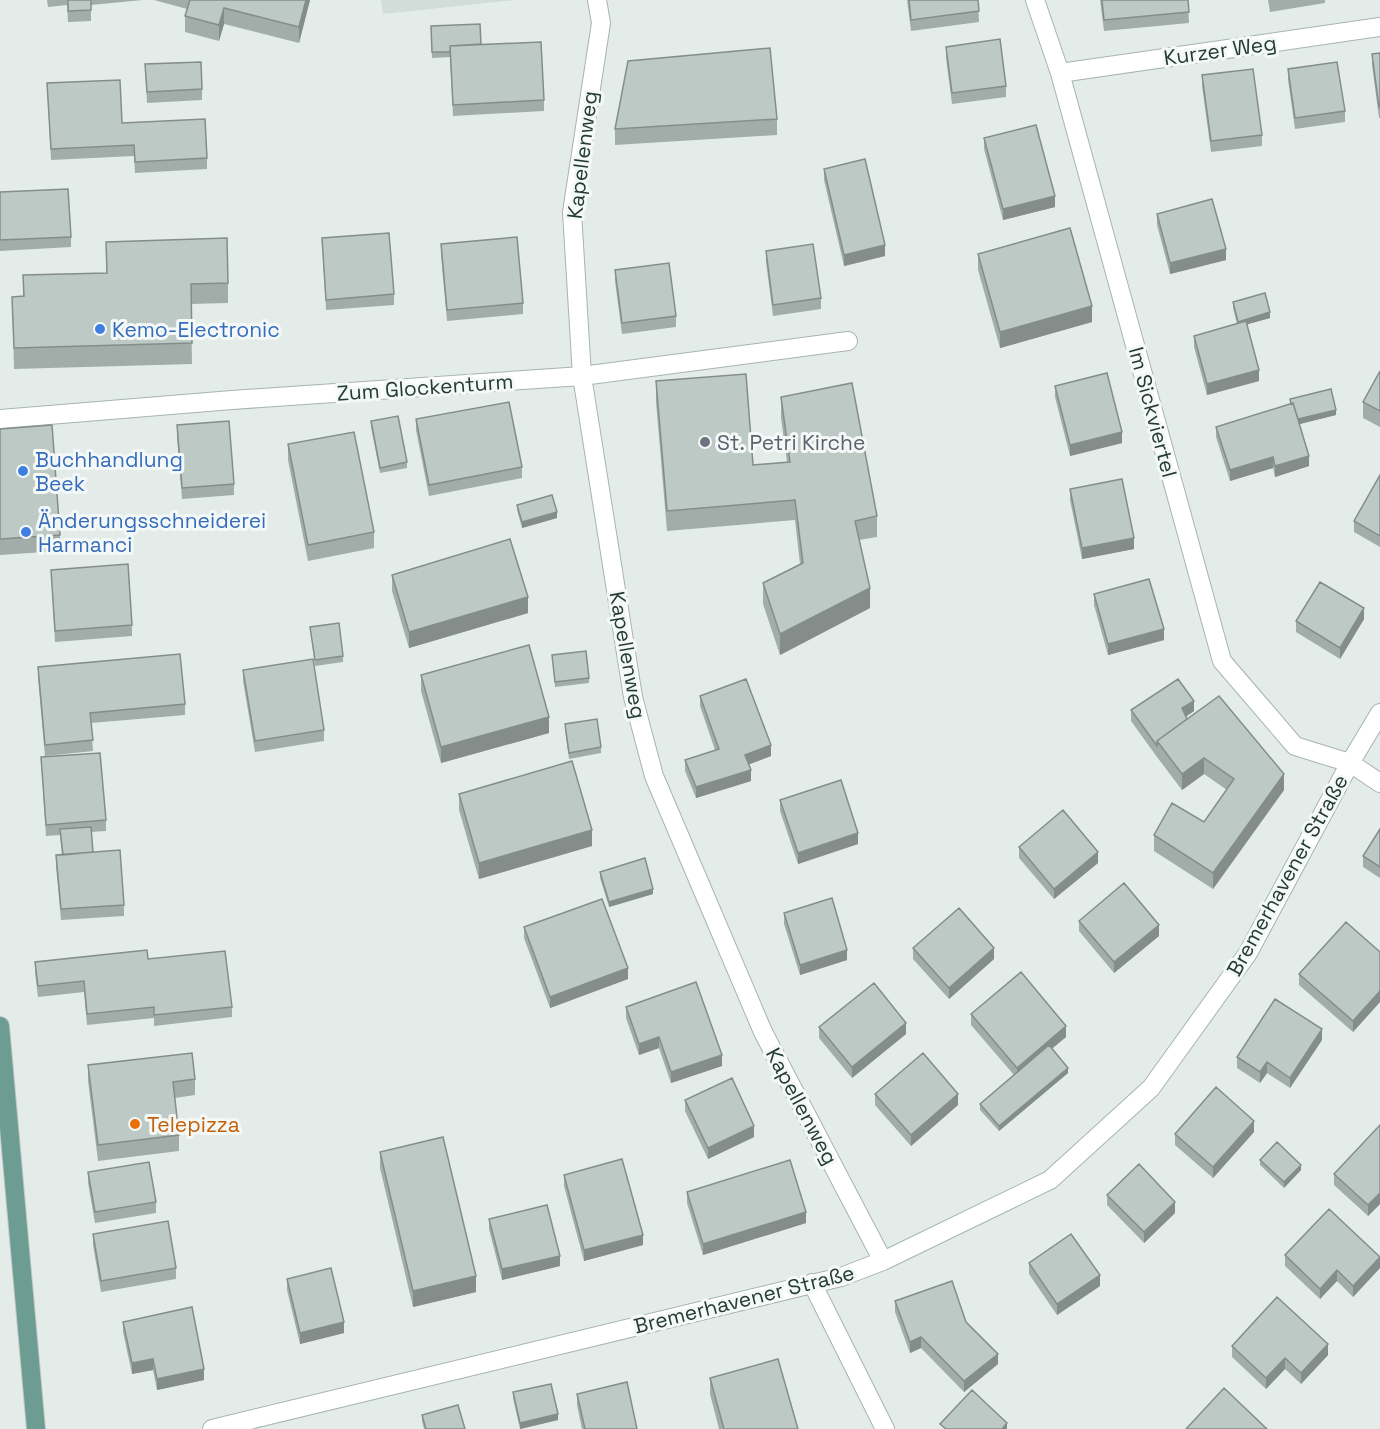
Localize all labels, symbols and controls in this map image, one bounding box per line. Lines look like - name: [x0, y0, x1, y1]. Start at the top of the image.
- street label: Kurzer Weg: [1162, 29, 1278, 71]
- street label: Kapellenweg: [561, 89, 603, 221]
- place label: Kemo-Electronic: [112, 316, 280, 343]
- marker: Kemo-Electronic: [93, 322, 107, 336]
- street label: Im Sickviertel: [1123, 344, 1183, 480]
- street label: Zum Glockenturm: [336, 367, 514, 407]
- place label: St. Petri Kirche: [717, 429, 865, 456]
- marker: St. Petri Kirche: [698, 435, 712, 449]
- place label: Buchhandlung Beek: [35, 446, 183, 497]
- marker: Buchhandlung Beek: [16, 464, 30, 478]
- place label: Änderungsschneiderei Harmanci: [38, 507, 266, 558]
- marker: Änderungsschneiderei Harmanci: [19, 525, 33, 539]
- street label: Kapellenweg: [604, 589, 652, 721]
- street label: Bremerhavener Straße: [1220, 769, 1354, 981]
- street label: Kapellenweg: [760, 1043, 844, 1169]
- place label: Telepizza: [147, 1111, 240, 1138]
- marker: Telepizza: [128, 1117, 142, 1131]
- street label: Bremerhavener Straße: [631, 1259, 857, 1339]

